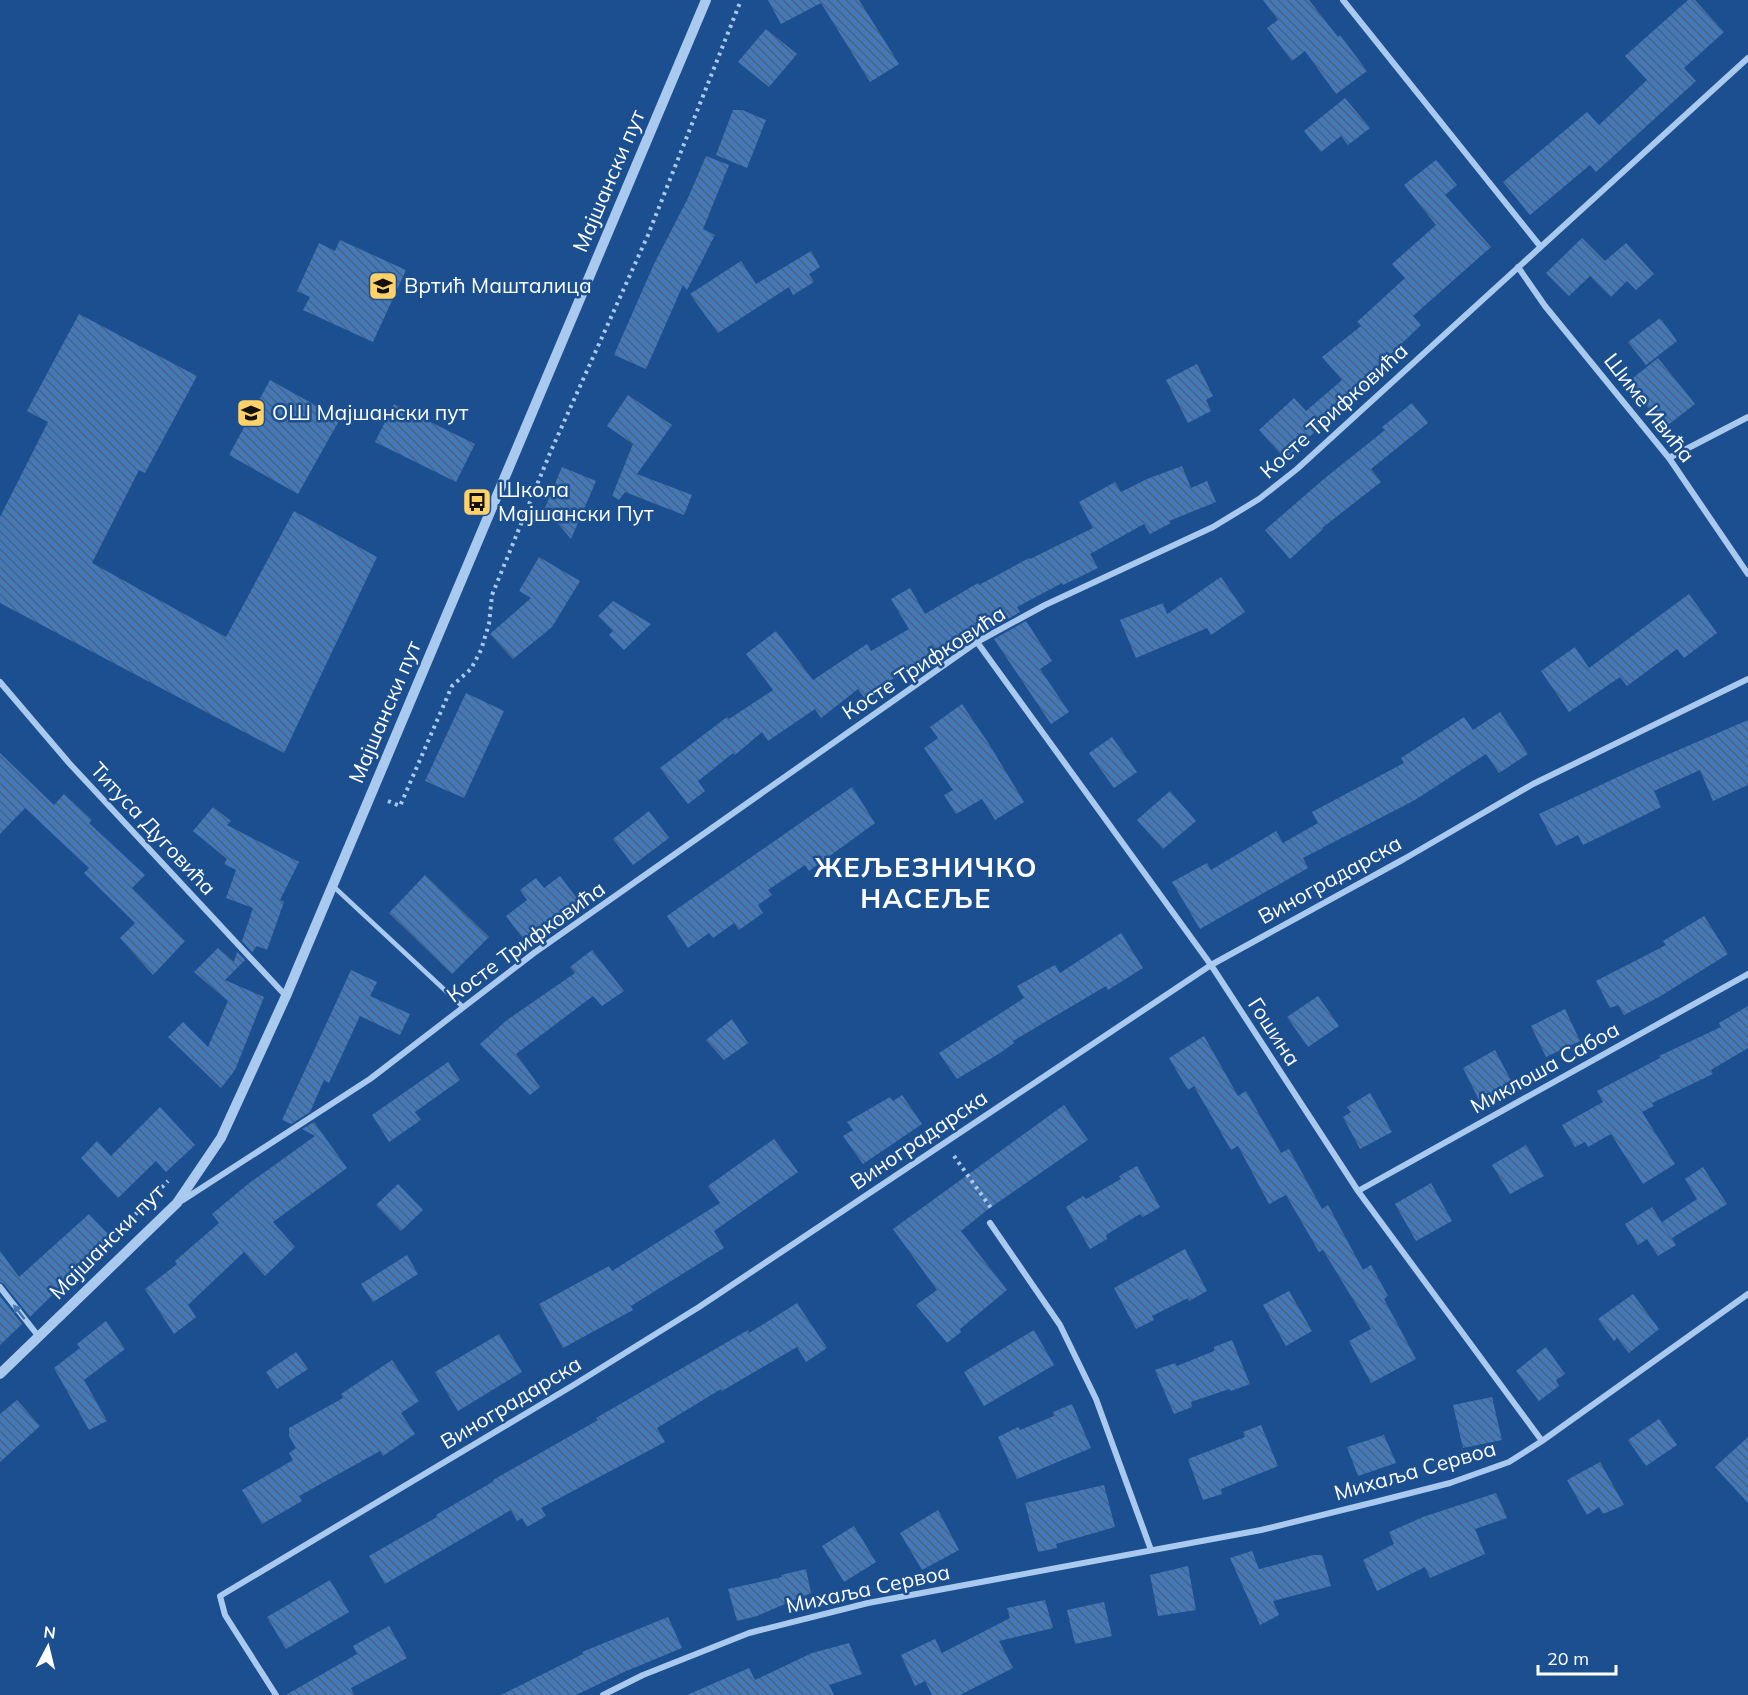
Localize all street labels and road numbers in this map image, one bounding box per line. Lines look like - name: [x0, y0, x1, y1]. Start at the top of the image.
- street label: Мајшански пут: [566, 105, 650, 256]
- street label: Косте Трифковића: [1254, 337, 1413, 483]
- street label: Шиме Ивића: [1599, 348, 1701, 467]
- street label: Косте Трифковића: [837, 600, 1010, 725]
- street label: Мајшански пут: [342, 636, 426, 787]
- street label: Титуса Дуговића: [86, 757, 222, 900]
- street label: Виноградарска: [1253, 829, 1406, 929]
- street label: Косте Трифковића: [441, 875, 610, 1007]
- street label: Гошина: [1243, 992, 1307, 1071]
- street label: Миклоша Сабоа: [1466, 1016, 1623, 1119]
- street label: Виноградарска: [845, 1084, 992, 1195]
- street label: Мајшански пут: [43, 1178, 170, 1304]
- street label: Виноградарска: [435, 1350, 586, 1454]
- street label: Михаља Сервоа: [1331, 1435, 1499, 1506]
- street label: Михаља Сервоа: [783, 1558, 952, 1618]

